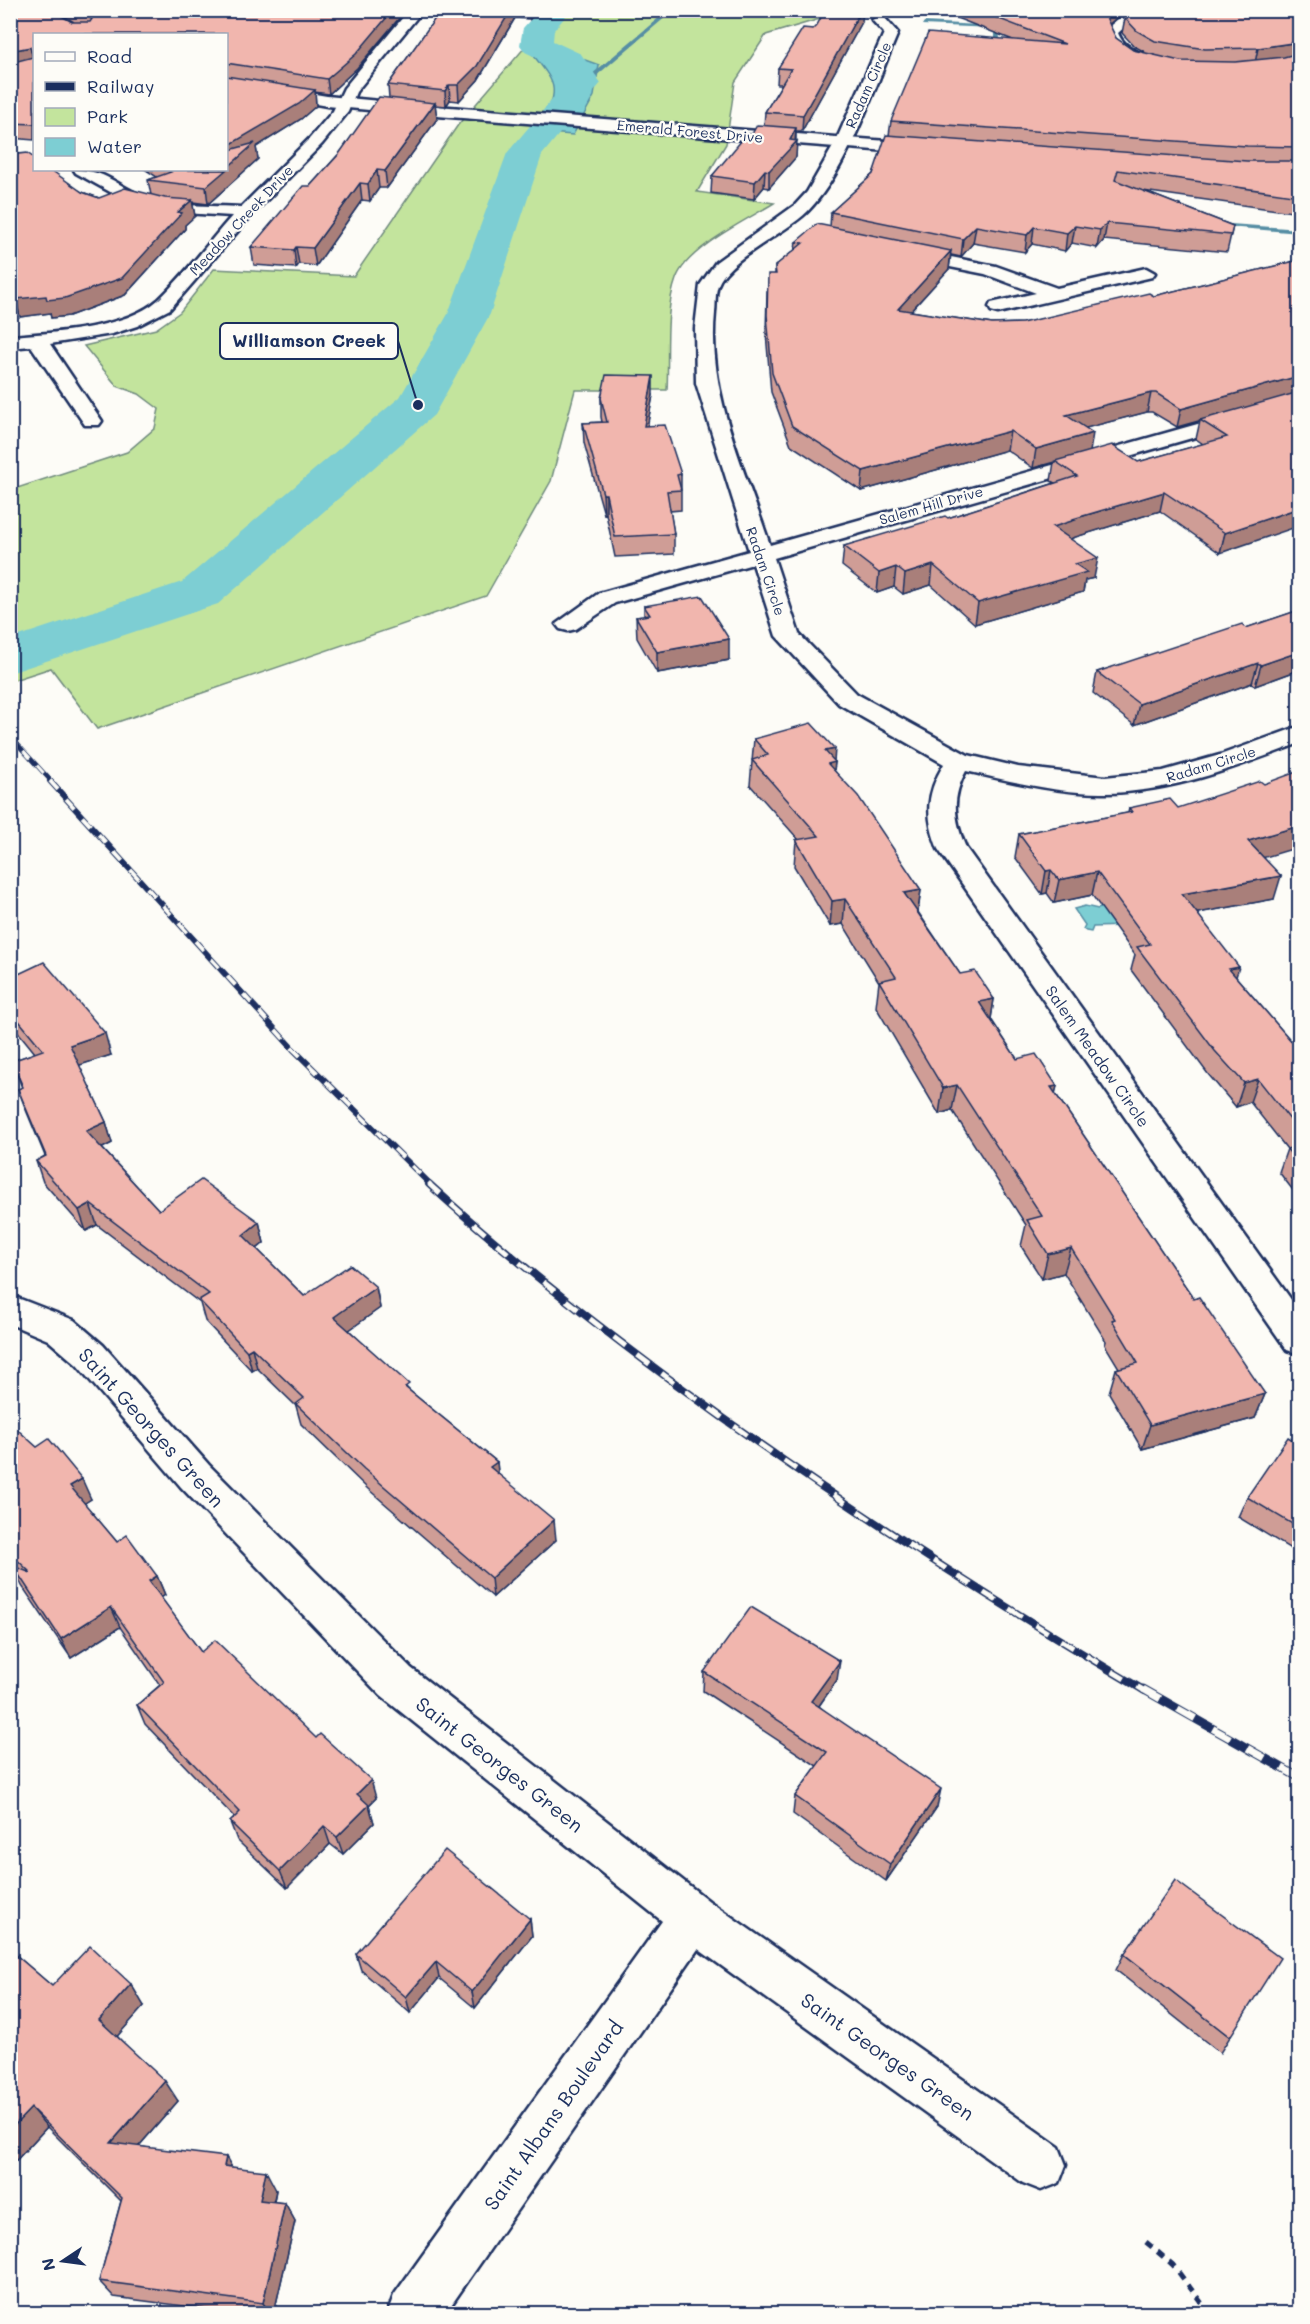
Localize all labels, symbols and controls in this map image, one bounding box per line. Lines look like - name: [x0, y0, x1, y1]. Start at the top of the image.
- legend: [33, 33, 228, 171]
- street label: Radam Circle: [840, 39, 896, 131]
- text: Road: [87, 44, 132, 68]
- text: Railway: [87, 74, 154, 98]
- text: Park: [87, 104, 128, 128]
- street label: Emerald Forest Drive: [616, 115, 764, 147]
- text: Water: [87, 134, 142, 158]
- street label: Meadow Creek Drive: [185, 161, 297, 279]
- callout: Williamson Creek: [220, 323, 398, 359]
- text: Williamson Creek: [232, 328, 386, 352]
- street label: Salem Hill Drive: [877, 481, 985, 529]
- street label: Radam Circle: [742, 524, 790, 618]
- street label: Radam Circle: [1164, 741, 1258, 787]
- street label: Salem Meadow Circle: [1041, 981, 1155, 1131]
- street label: Saint Georges Green: [73, 1342, 231, 1512]
- street label: Saint Georges Green: [411, 1690, 589, 1838]
- street label: Saint Georges Green: [796, 1986, 980, 2126]
- street label: Saint Albans Boulevard: [478, 2015, 628, 2215]
- north arrow: [33, 2231, 93, 2291]
- text: N: [36, 2256, 59, 2273]

